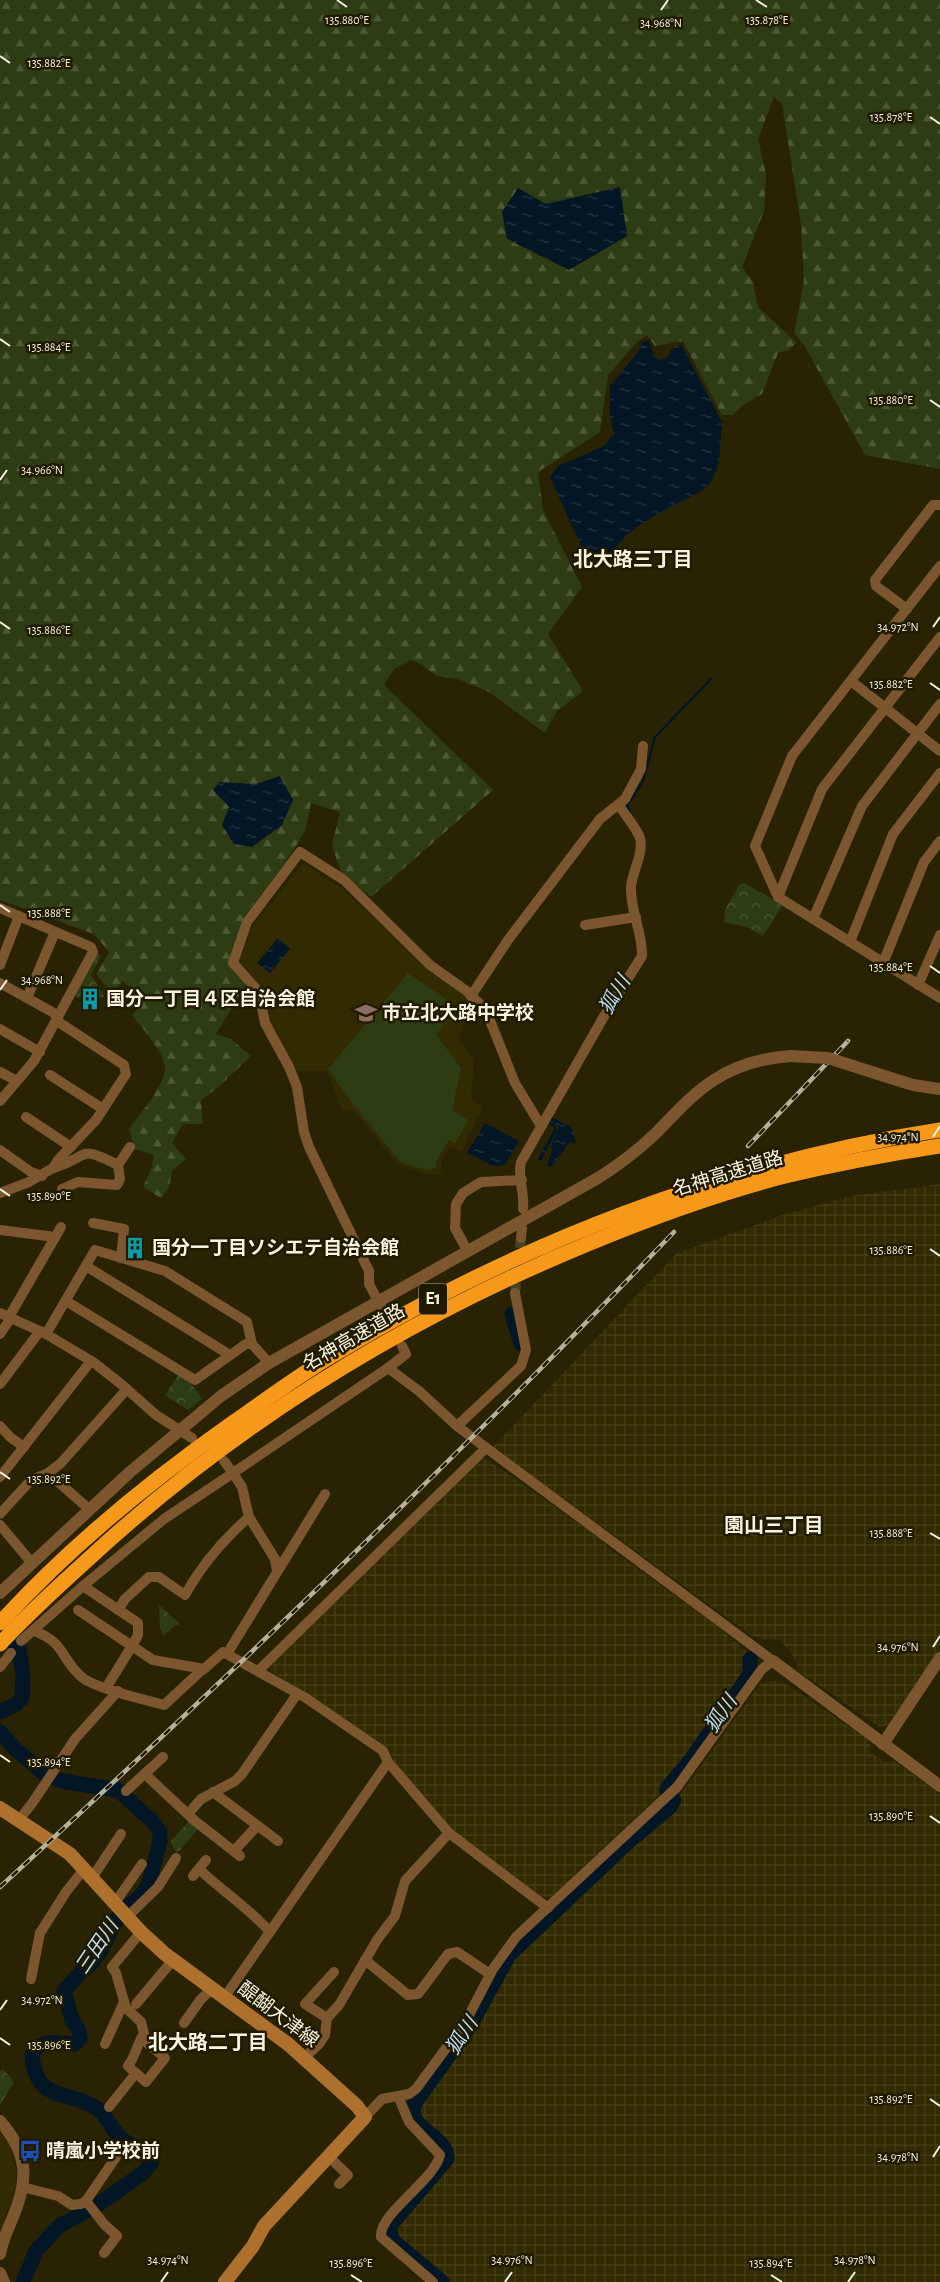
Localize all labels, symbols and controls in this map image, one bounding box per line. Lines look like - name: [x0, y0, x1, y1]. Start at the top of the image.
- text: 135.880°E: [325, 14, 369, 26]
- text: 135.878°E: [746, 14, 788, 26]
- text: 34.968°N: [640, 17, 682, 29]
- text: 135.882°E: [28, 57, 71, 69]
- text: 135.878°E: [870, 111, 912, 123]
- text: 135.884°E: [27, 341, 71, 353]
- text: 135.880°E: [869, 394, 913, 406]
- text: 34.966°N: [21, 464, 63, 476]
- district label: 北大路三丁目: [573, 549, 693, 570]
- text: 34.972°N: [877, 621, 919, 633]
- text: 135.886°E: [27, 624, 71, 636]
- text: 135.882°E: [870, 678, 913, 690]
- text: 135.888°E: [27, 907, 71, 919]
- text: 135.884°E: [869, 961, 913, 973]
- water label: 狐川: [595, 970, 635, 1017]
- text: 34.968°N: [21, 974, 63, 986]
- building icon: 国分一丁目４区自治会館: [77, 986, 103, 1012]
- place label: 国分一丁目４区自治会館: [106, 988, 315, 1009]
- school or university icon: 市立北大路中学校: [353, 1000, 379, 1026]
- place label: 市立北大路中学校: [382, 1002, 534, 1023]
- text: 34.974°N: [877, 1131, 919, 1143]
- street label: 名神高速道路: [670, 1146, 785, 1200]
- text: 135.890°E: [27, 1190, 71, 1202]
- building icon: 国分一丁目ソシエテ自治会館: [122, 1235, 148, 1261]
- place label: 国分一丁目ソシエテ自治会館: [152, 1237, 399, 1258]
- text: 135.886°E: [869, 1244, 913, 1256]
- road number: E1: [419, 1284, 447, 1315]
- street label: 名神高速道路: [299, 1300, 408, 1375]
- text: 135.892°E: [28, 1473, 71, 1485]
- district label: 園山三丁目: [724, 1516, 824, 1536]
- text: 135.888°E: [869, 1527, 913, 1539]
- text: 34.976°N: [877, 1641, 919, 1653]
- water label: 狐川: [701, 1690, 742, 1736]
- text: 135.894°E: [27, 1756, 71, 1768]
- text: 135.890°E: [869, 1810, 913, 1822]
- water label: 三田川: [72, 1915, 123, 1977]
- street label: 醍醐大津線: [234, 1978, 322, 2051]
- text: 34.972°N: [21, 1994, 63, 2006]
- water label: 狐川: [442, 2012, 483, 2058]
- district label: 北大路二丁目: [148, 2032, 268, 2053]
- text: 135.896°E: [27, 2039, 71, 2051]
- text: 135.892°E: [870, 2093, 913, 2105]
- bus stop icon: 晴嵐小学校前: [17, 2138, 43, 2164]
- place label: 晴嵐小学校前: [46, 2140, 160, 2161]
- text: 34.978°N: [877, 2151, 919, 2163]
- text: 34.974°N: [147, 2254, 189, 2266]
- text: 34.976°N: [491, 2254, 533, 2266]
- text: 34.978°N: [834, 2254, 876, 2266]
- text: 135.896°E: [329, 2257, 373, 2269]
- text: 135.894°E: [749, 2257, 793, 2269]

